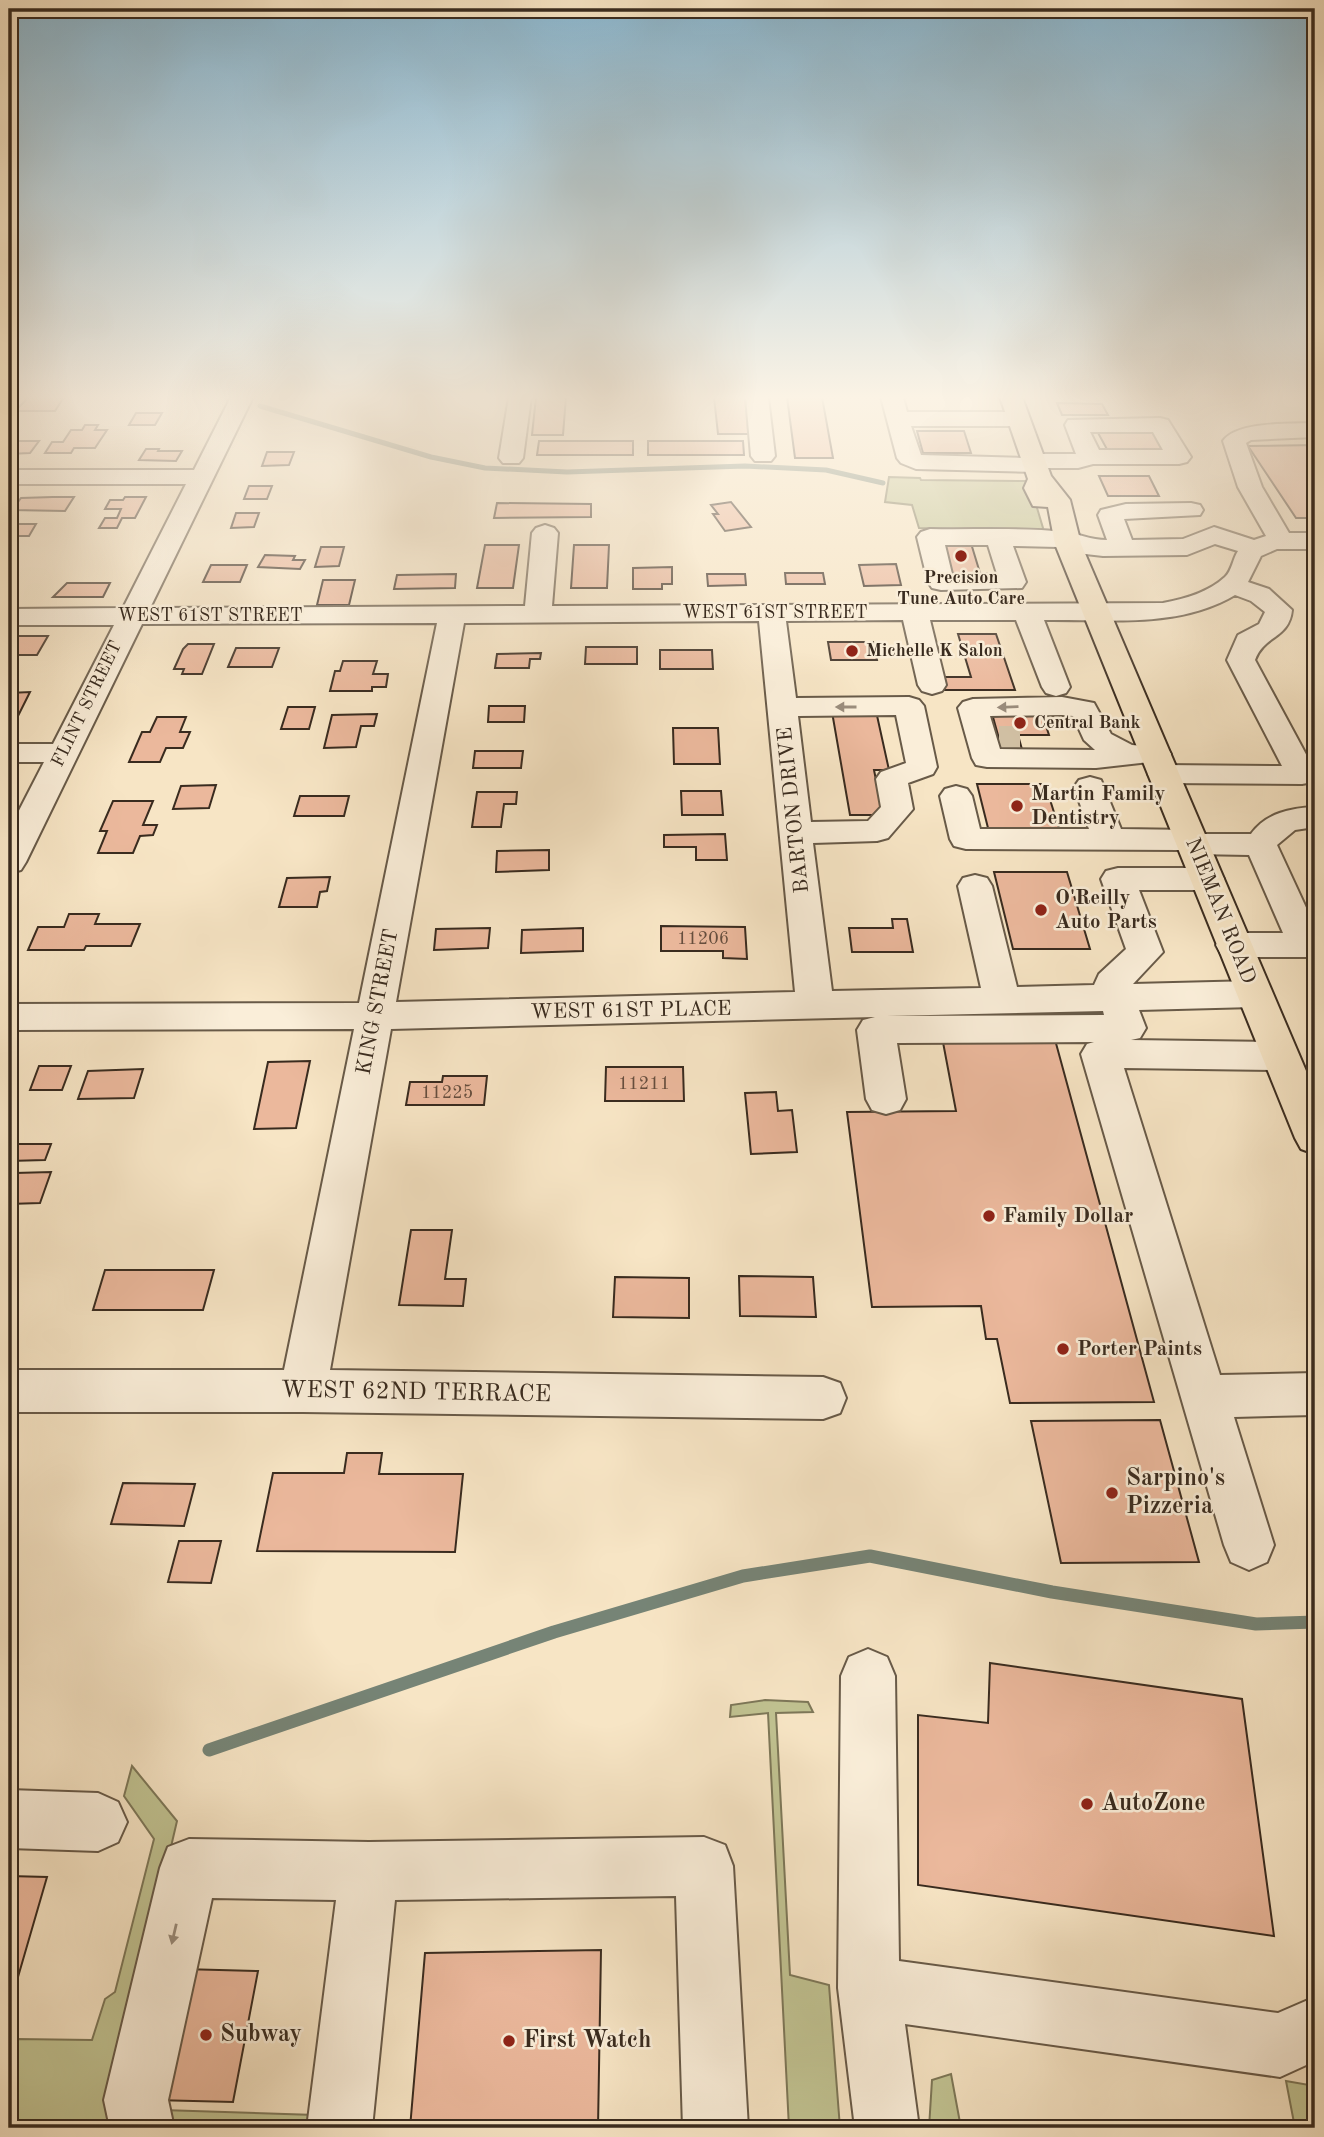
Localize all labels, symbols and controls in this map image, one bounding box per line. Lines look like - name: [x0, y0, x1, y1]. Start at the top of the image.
- marker: Precision Tune Auto Care: [953, 548, 969, 564]
- place label: Precision Tune Auto Care: [897, 569, 1025, 608]
- street label: WEST 61ST STREET: [682, 604, 868, 622]
- street label: WEST 61ST STREET: [117, 607, 303, 625]
- street label: FLINT STREET: [49, 638, 125, 770]
- place label: Michelle K Salon: [866, 642, 1003, 660]
- marker: Michelle K Salon: [844, 643, 860, 659]
- one-way arrow: [835, 701, 857, 712]
- one-way arrow: [997, 702, 1019, 713]
- place label: Central Bank: [1034, 714, 1141, 732]
- marker: Central Bank: [1012, 715, 1028, 731]
- street label: BARTON DRIVE: [775, 726, 813, 894]
- place label: Martin Family Dentistry: [1031, 784, 1165, 829]
- marker: Martin Family Dentistry: [1009, 798, 1025, 814]
- street label: NIEMAN ROAD: [1181, 835, 1259, 987]
- place label: O'Reilly Auto Parts: [1055, 888, 1157, 933]
- marker: O'Reilly Auto Parts: [1033, 902, 1049, 918]
- street label: KING STREET: [354, 927, 402, 1077]
- house number: 11206: [677, 930, 729, 948]
- street label: WEST 61ST PLACE: [530, 999, 732, 1023]
- house number: 11211: [618, 1075, 670, 1093]
- house number: 11225: [421, 1084, 473, 1102]
- place label: Family Dollar: [1003, 1206, 1133, 1227]
- marker: Family Dollar: [981, 1208, 997, 1224]
- place label: Porter Paints: [1077, 1339, 1202, 1360]
- marker: Porter Paints: [1055, 1341, 1071, 1357]
- street label: WEST 62ND TERRACE: [281, 1379, 551, 1407]
- place label: Sarpino's Pizzeria: [1126, 1467, 1225, 1519]
- marker: Sarpino's Pizzeria: [1104, 1485, 1120, 1501]
- place label: AutoZone: [1101, 1792, 1206, 1816]
- marker: AutoZone: [1079, 1796, 1095, 1812]
- one-way arrow: [168, 1923, 179, 1945]
- place label: Subway: [220, 2023, 302, 2047]
- marker: Subway: [198, 2027, 214, 2043]
- place label: First Watch: [523, 2029, 652, 2053]
- marker: First Watch: [501, 2033, 517, 2049]

